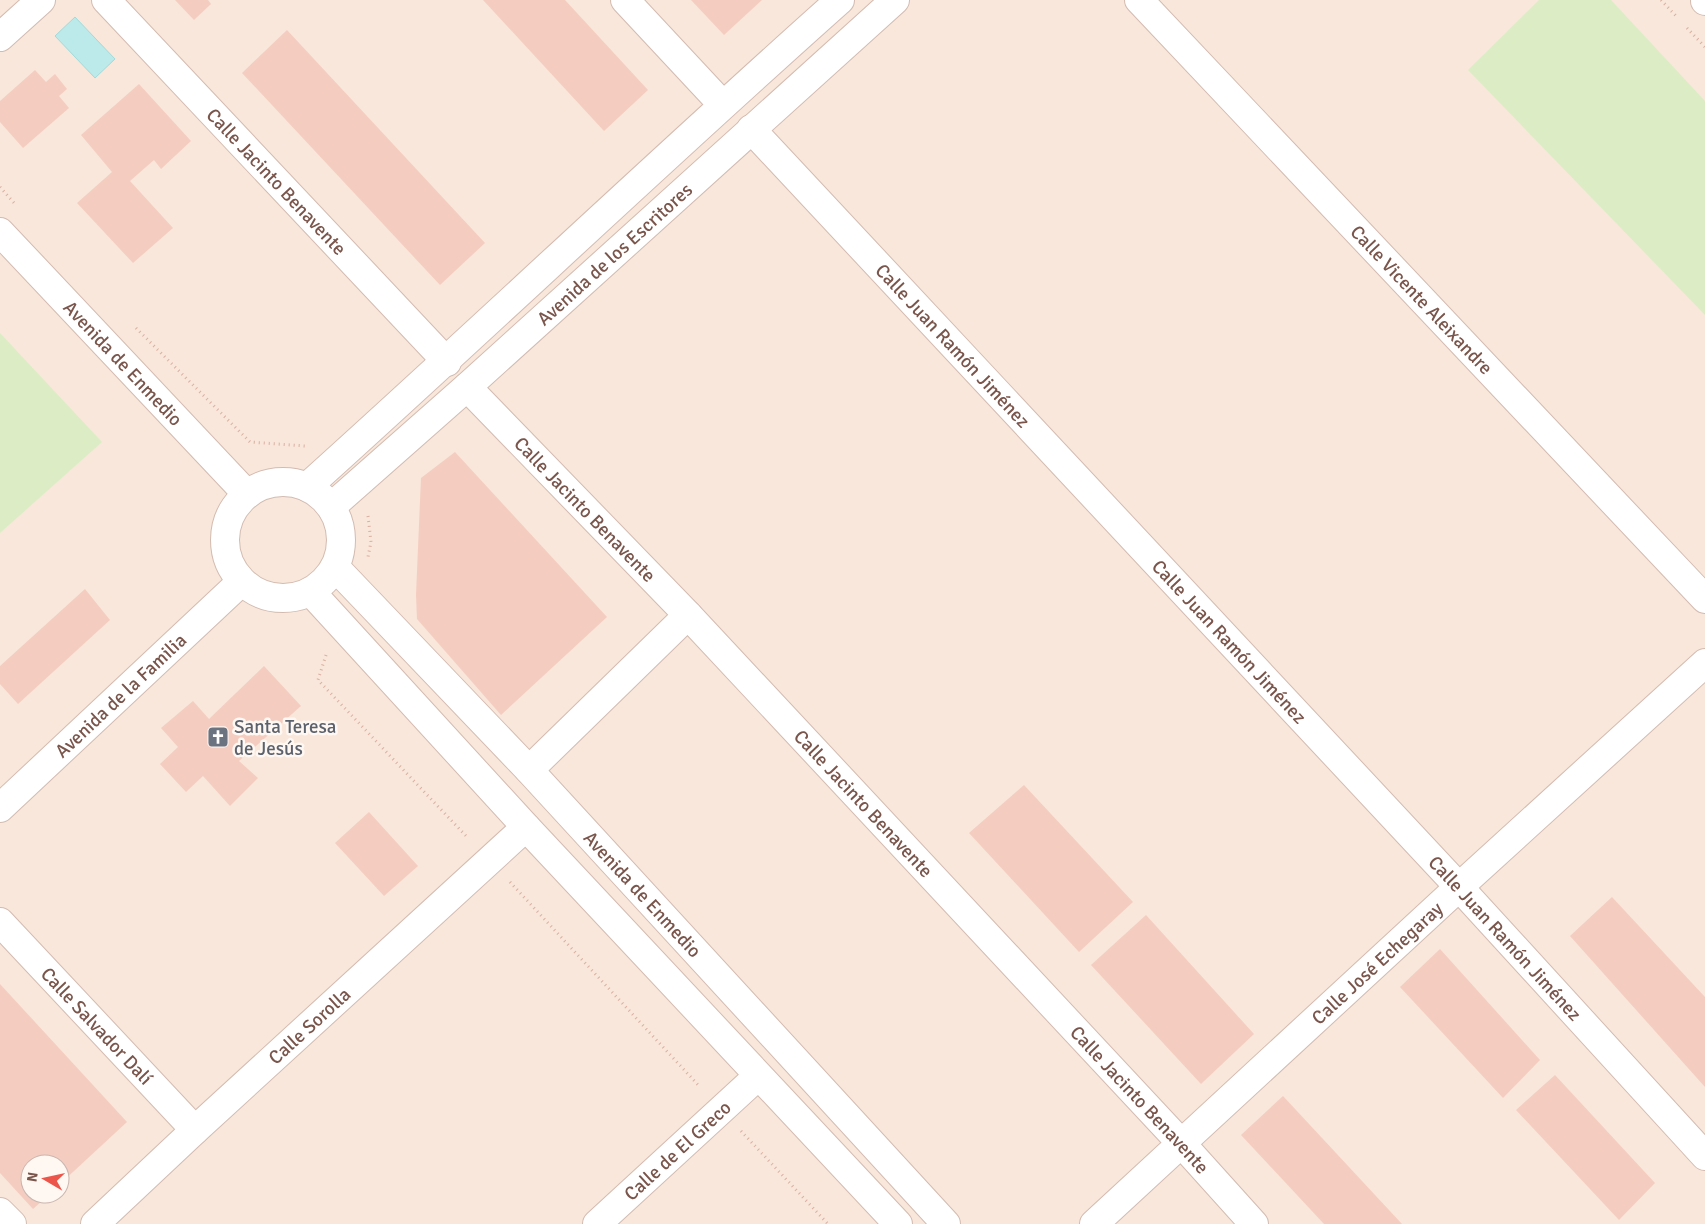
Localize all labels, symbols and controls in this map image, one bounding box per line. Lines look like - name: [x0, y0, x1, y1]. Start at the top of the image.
- street label: Calle Jacinto Benavente: [201, 103, 351, 261]
- street label: Avenida de los Escritores: [532, 178, 698, 331]
- street label: Calle Vicente Aleixandre: [1345, 220, 1498, 380]
- street label: Calle Juan Ramón Jiménez: [870, 259, 1035, 433]
- street label: Avenida de Enmedio: [58, 296, 188, 431]
- street label: Calle Jacinto Benavente: [509, 432, 660, 588]
- street label: Calle Juan Ramón Jiménez: [1146, 555, 1311, 729]
- street label: Avenida de la Familia: [50, 628, 192, 763]
- place label: Santa Teresa de Jesús: [234, 715, 336, 761]
- church icon: Santa Teresa de Jesús: [206, 725, 230, 749]
- street label: Calle Jacinto Benavente: [788, 725, 938, 883]
- street label: Avenida de Enmedio: [578, 826, 706, 963]
- street label: Calle Juan Ramón Jiménez: [1423, 851, 1586, 1026]
- street label: Calle José Echegaray: [1307, 897, 1448, 1030]
- street label: Calle Salvador Dalí: [35, 962, 158, 1091]
- street label: Calle Sorolla: [264, 983, 356, 1070]
- street label: Calle Jacinto Benavente: [1065, 1021, 1214, 1179]
- street label: Calle de El Greco: [619, 1096, 737, 1206]
- north arrow: [20, 1154, 70, 1204]
- text: N: [23, 1171, 42, 1183]

